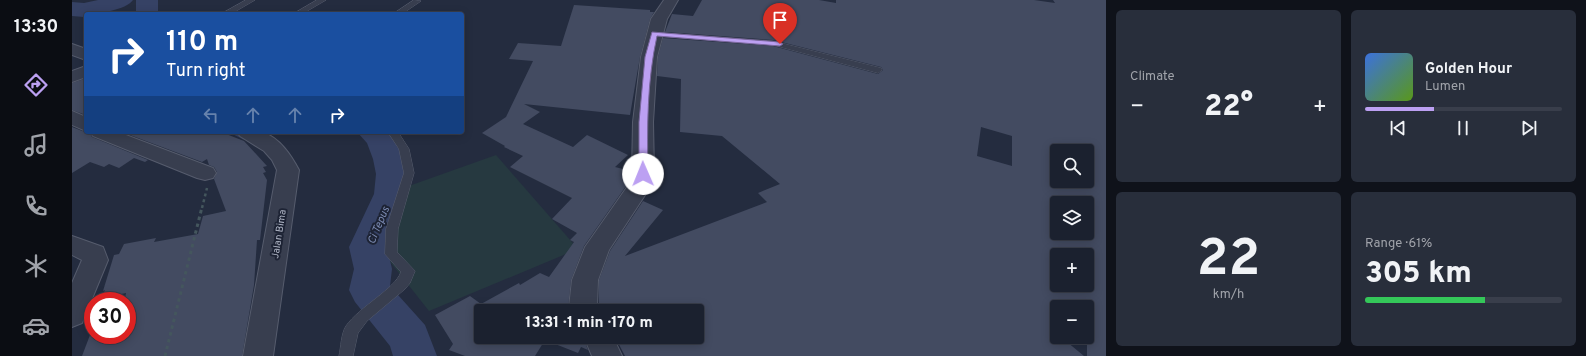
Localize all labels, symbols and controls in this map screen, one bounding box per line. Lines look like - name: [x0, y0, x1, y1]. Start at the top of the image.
- pin: [763, 3, 797, 44]
- icon: arrive: [769, 9, 791, 31]
- text: 13:30: [14, 16, 58, 39]
- text: 110 m: [166, 25, 238, 61]
- icon: right: [100, 28, 152, 80]
- text: Turn right: [166, 60, 246, 83]
- text: Golden Hour: [1425, 60, 1512, 79]
- text: Climate: [1130, 69, 1175, 85]
- icon: directions: [22, 71, 50, 99]
- text: Lumen: [1425, 79, 1465, 95]
- text: 22°: [1204, 89, 1253, 126]
- text: −: [1130, 94, 1144, 121]
- text: +: [1313, 94, 1327, 121]
- icon: left: [200, 104, 222, 126]
- icon: ahead: [242, 104, 264, 126]
- icon: ahead: [284, 104, 306, 126]
- icon: right: [326, 104, 348, 126]
- icon: previous: [1387, 117, 1409, 139]
- icon: pause: [1452, 117, 1474, 139]
- icon: next: [1518, 117, 1540, 139]
- icon: music: [22, 131, 50, 159]
- map controls: [1050, 144, 1094, 344]
- button: search: [1050, 144, 1094, 188]
- position arrow: [622, 153, 664, 195]
- icon: phone: [22, 192, 50, 220]
- button: layers: [1050, 196, 1094, 240]
- water label: Ci Tepus: [365, 204, 393, 246]
- street label: Jalan Bima: [269, 209, 290, 260]
- text: 22: [1197, 228, 1260, 294]
- text: Range · 61%: [1365, 236, 1432, 252]
- button: +: [1050, 248, 1094, 292]
- icon: climate: [22, 252, 50, 280]
- text: 305 km: [1365, 256, 1472, 293]
- text: km/h: [1213, 287, 1244, 303]
- speed limit sign: 30: [84, 292, 136, 344]
- button: −: [1050, 300, 1094, 344]
- icon: car: [22, 312, 50, 340]
- text: 13:31 · 1 min · 170 m: [525, 314, 653, 333]

